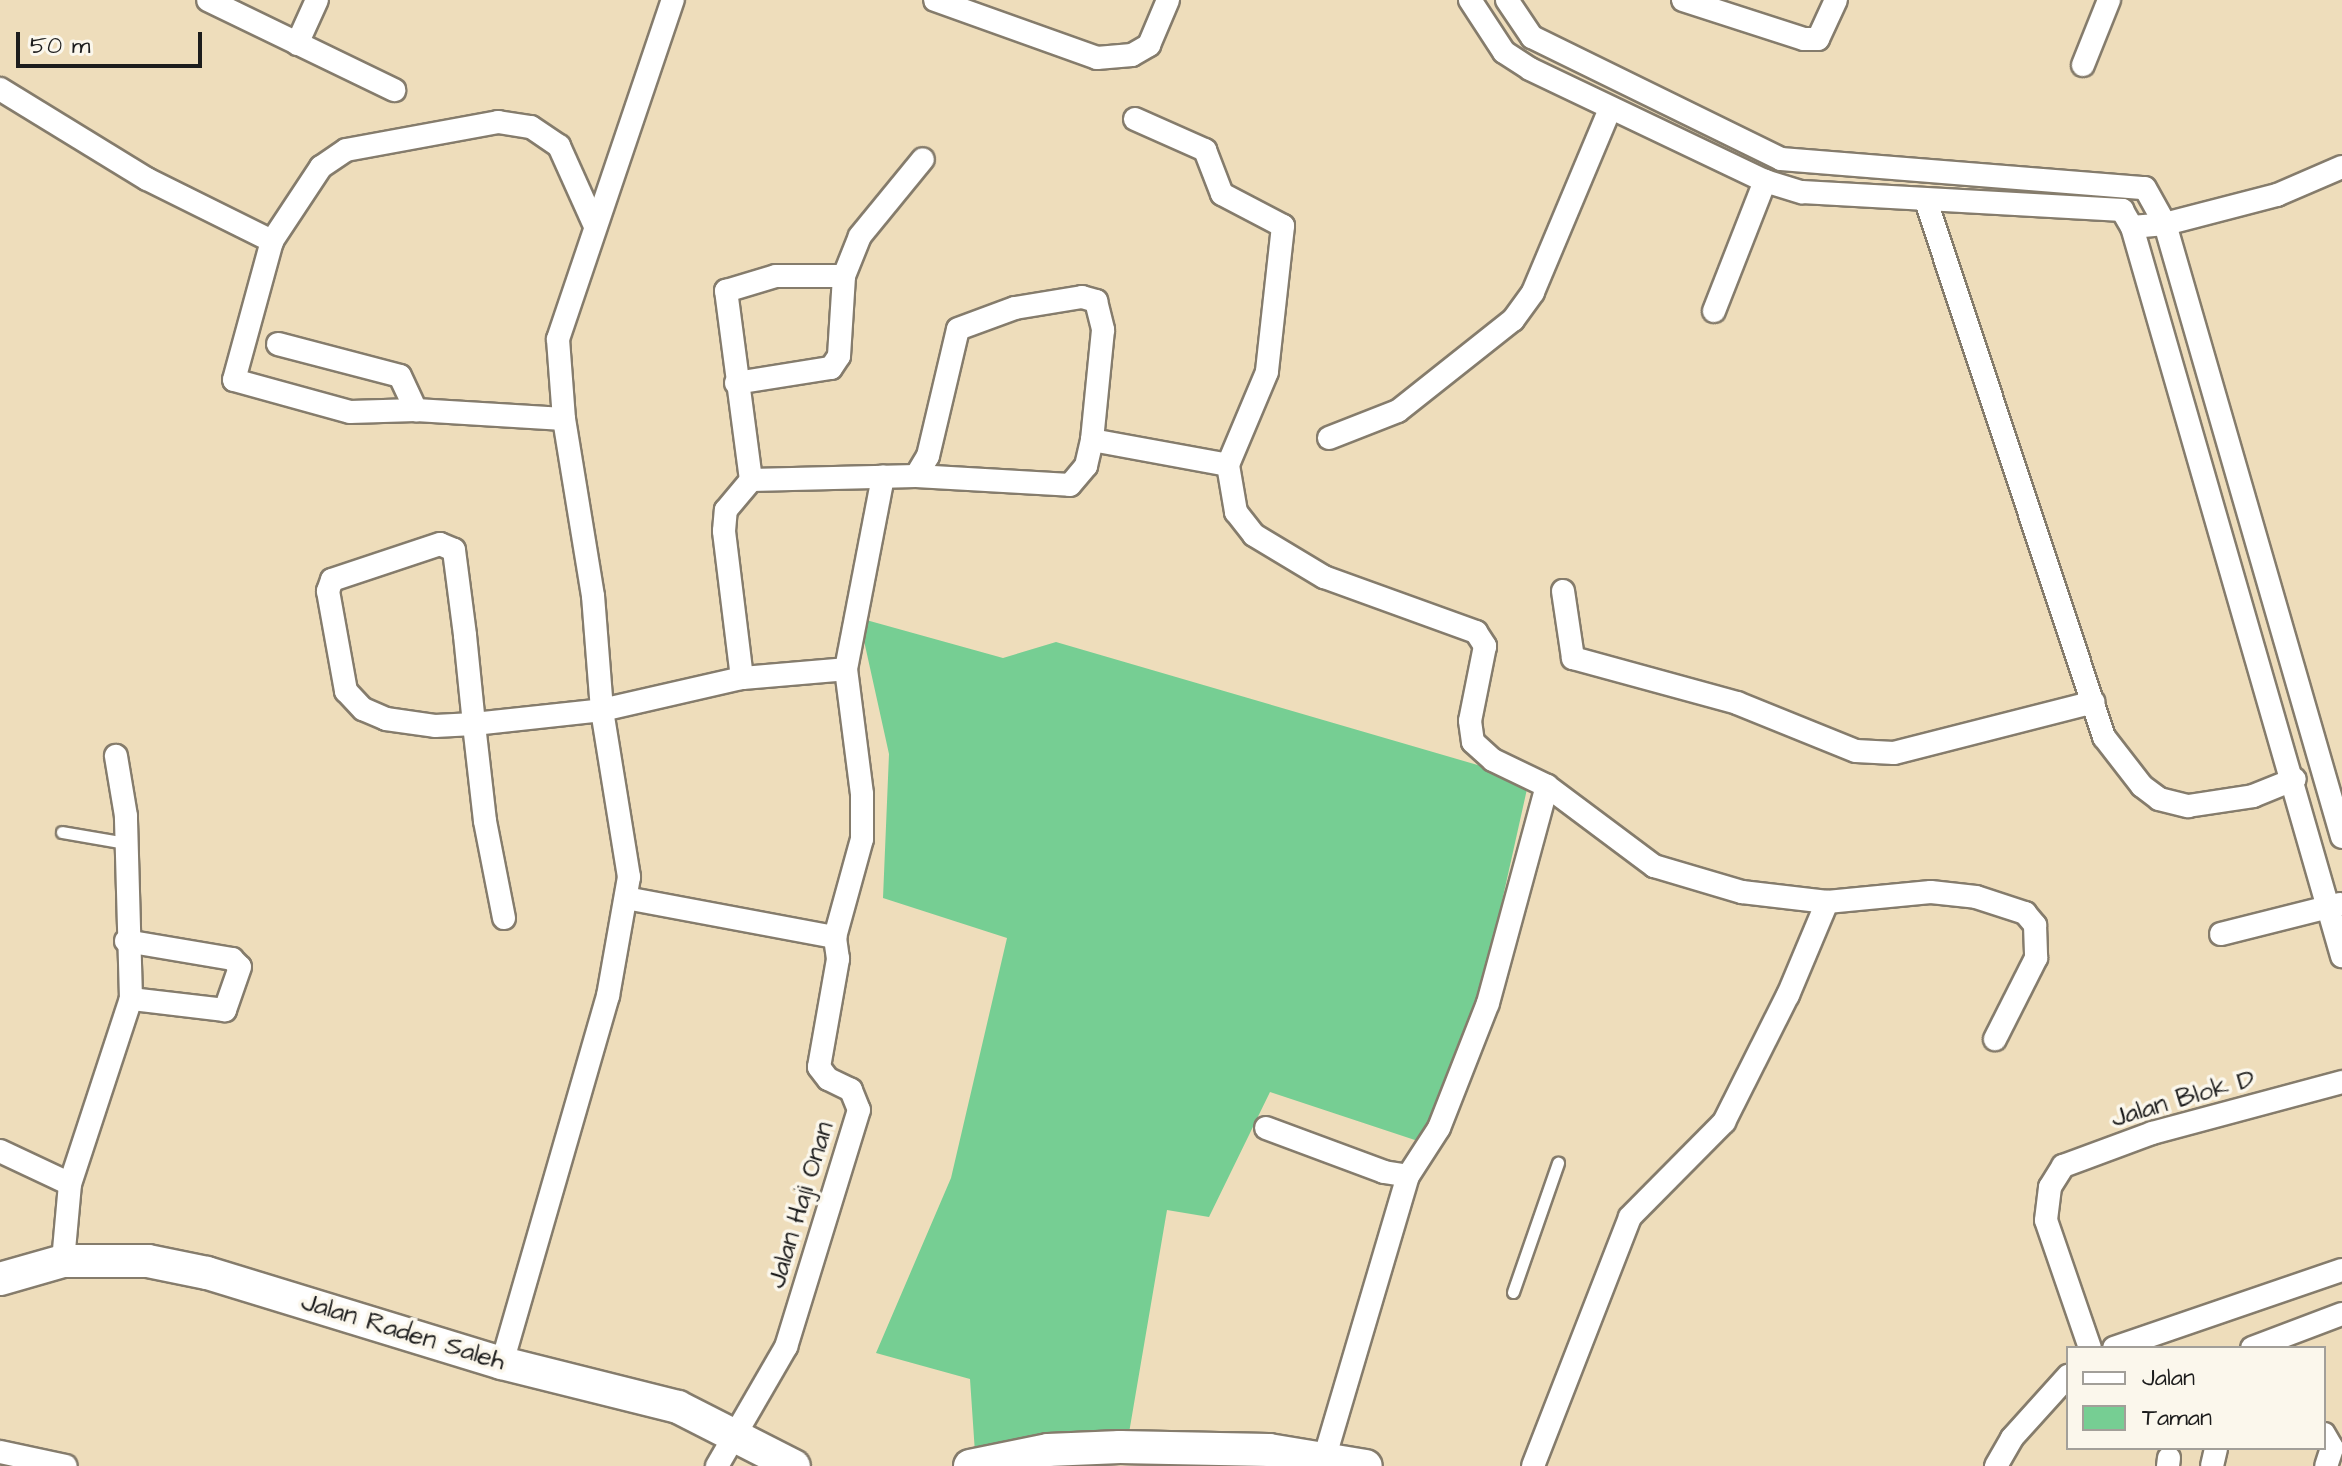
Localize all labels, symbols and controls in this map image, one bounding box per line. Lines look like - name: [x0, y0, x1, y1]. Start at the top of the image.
- scale bar: [20, 16, 206, 66]
- text: 50 m: [30, 29, 90, 63]
- street label: Jalan Blok D: [2107, 1064, 2259, 1134]
- street label: Jalan Haji Onan: [761, 1118, 841, 1292]
- street label: Jalan Raden Saleh: [297, 1286, 509, 1378]
- legend: [2066, 1346, 2326, 1450]
- text: Jalan: [2142, 1361, 2195, 1395]
- text: Taman: [2142, 1401, 2212, 1435]

